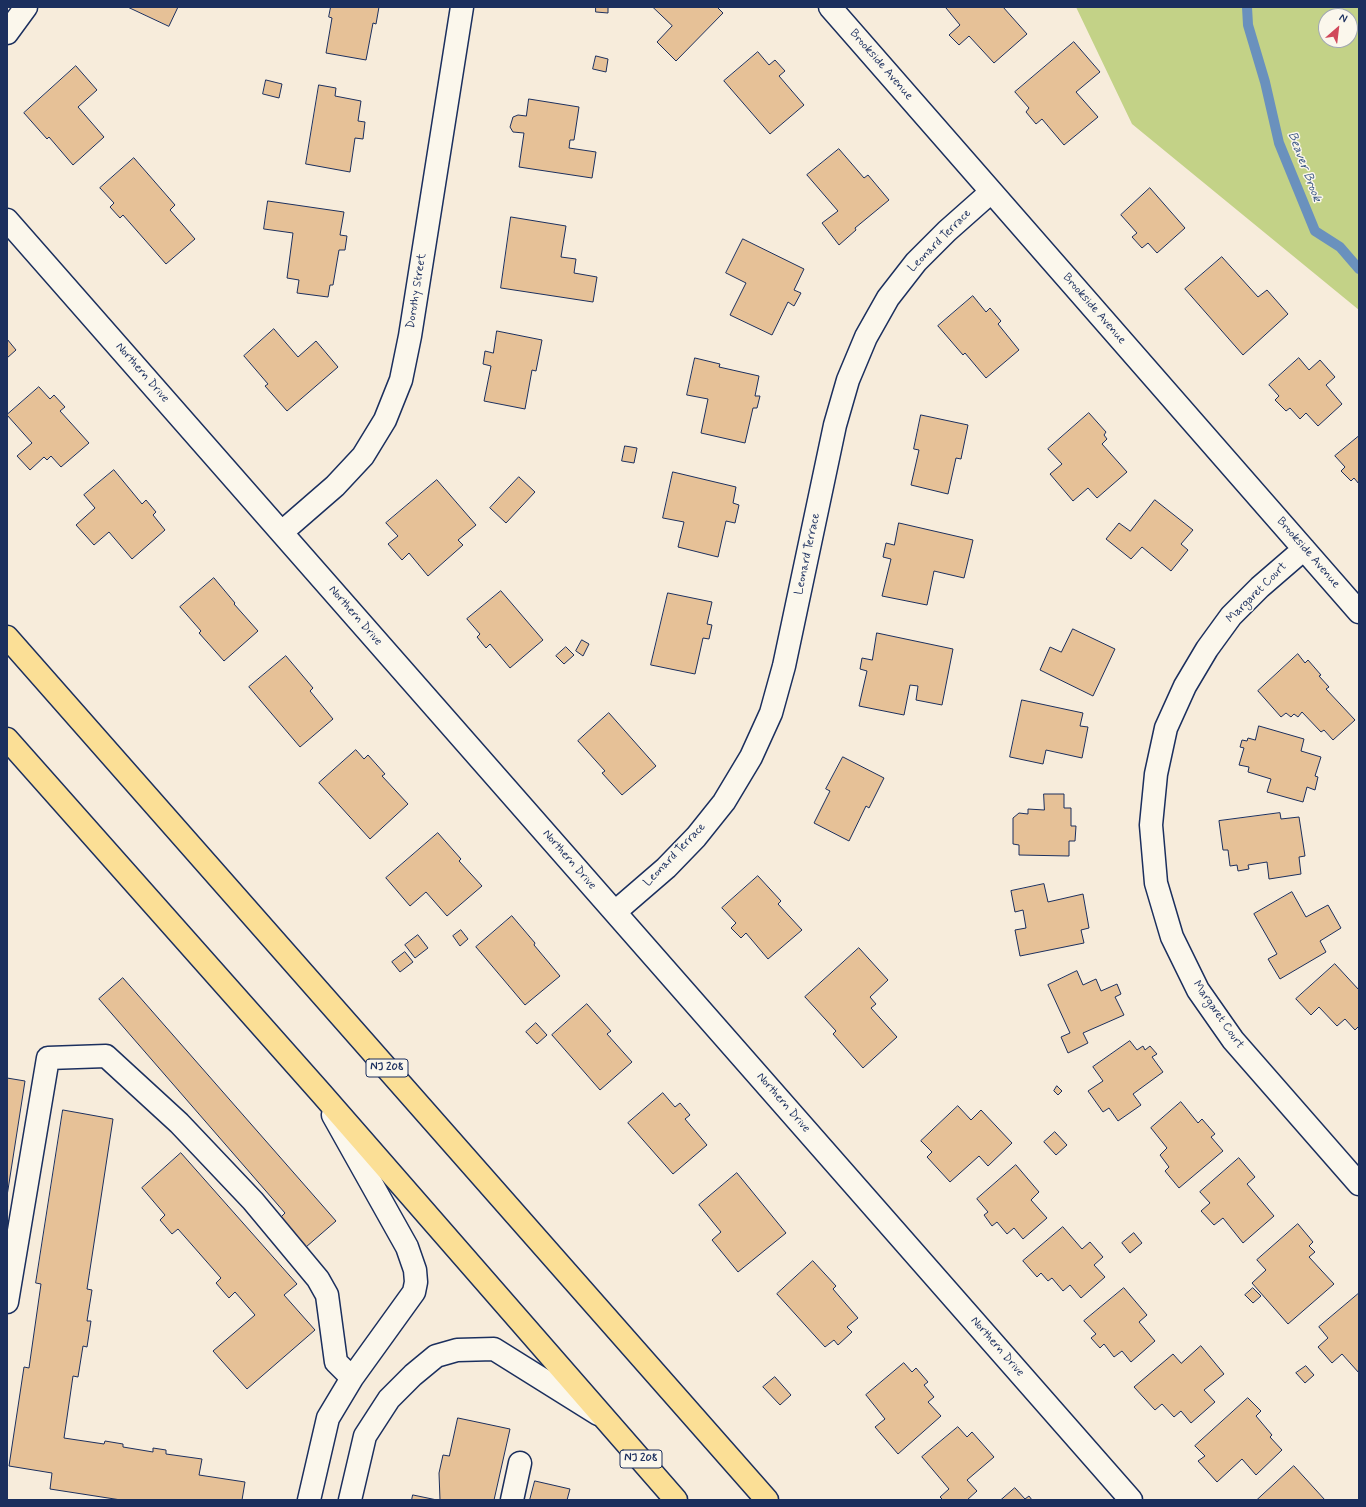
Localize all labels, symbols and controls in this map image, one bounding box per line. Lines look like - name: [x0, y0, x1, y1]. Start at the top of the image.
- north arrow: [1318, 8, 1358, 48]
- text: N: [1337, 10, 1350, 26]
- street label: Brookside Avenue: [846, 27, 916, 103]
- water label: Beaver Brook: [1284, 130, 1324, 204]
- street label: Leonard Terrace: [905, 206, 975, 276]
- street label: Dorothy Street: [404, 252, 430, 330]
- street label: Brookside Avenue: [1059, 271, 1129, 347]
- street label: Northern Drive: [112, 340, 172, 406]
- street label: Leonard Terrace: [792, 512, 824, 596]
- street label: Brookside Avenue: [1273, 515, 1343, 591]
- street label: Margaret Court: [1224, 560, 1290, 626]
- street label: Northern Drive: [325, 583, 385, 649]
- street label: Leonard Terrace: [641, 820, 709, 890]
- street label: Northern Drive: [539, 827, 599, 893]
- street label: Margaret Court: [1189, 978, 1247, 1052]
- road number: NJ 208: [366, 1059, 408, 1077]
- street label: Northern Drive: [753, 1070, 813, 1136]
- street label: Northern Drive: [967, 1314, 1027, 1380]
- road number: NJ 208: [620, 1450, 662, 1468]

